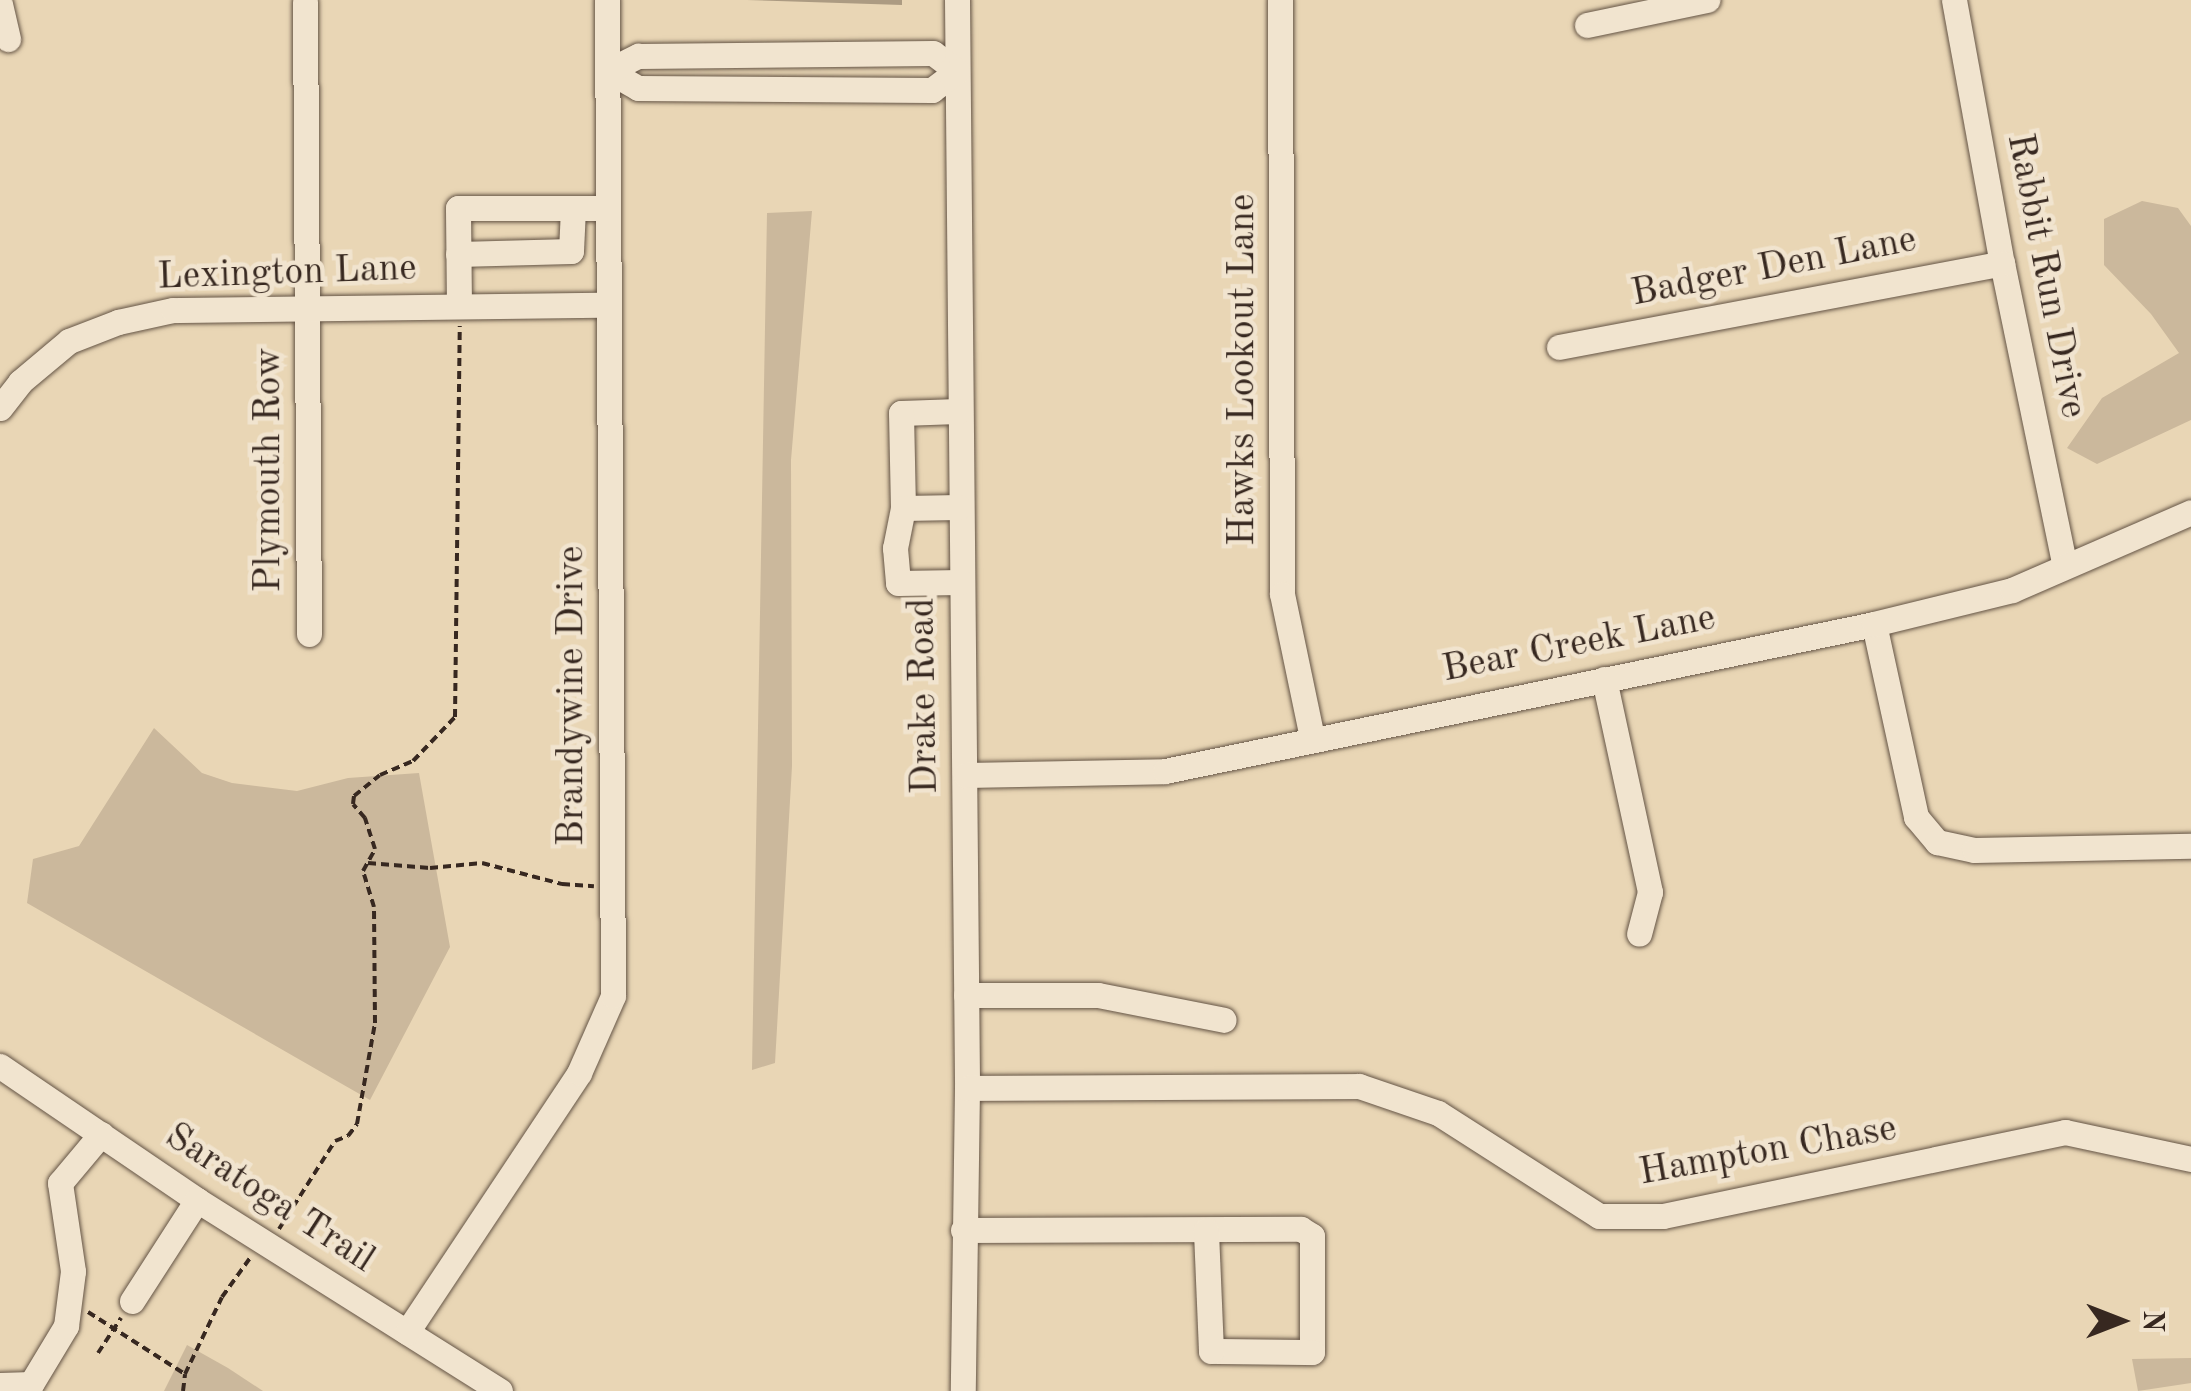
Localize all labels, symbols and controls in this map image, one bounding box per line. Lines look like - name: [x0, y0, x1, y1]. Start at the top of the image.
- street label: Rabbit Run Drive: [1995, 130, 2095, 422]
- street label: Hawks Lookout Lane: [1221, 194, 1267, 546]
- street label: Badger Den Lane: [1628, 218, 1920, 318]
- street label: Lexington Lane: [157, 247, 417, 301]
- street label: Plymouth Row: [247, 347, 293, 593]
- street label: Brandywine Drive: [550, 546, 596, 846]
- street label: Bear Creek Lane: [1439, 596, 1719, 694]
- street label: Drake Road: [900, 597, 950, 795]
- street label: Hampton Chase: [1636, 1107, 1900, 1197]
- street label: Saratoga Trail: [156, 1114, 382, 1284]
- north arrow: [2071, 1271, 2171, 1371]
- text: N: [2137, 1310, 2165, 1332]

